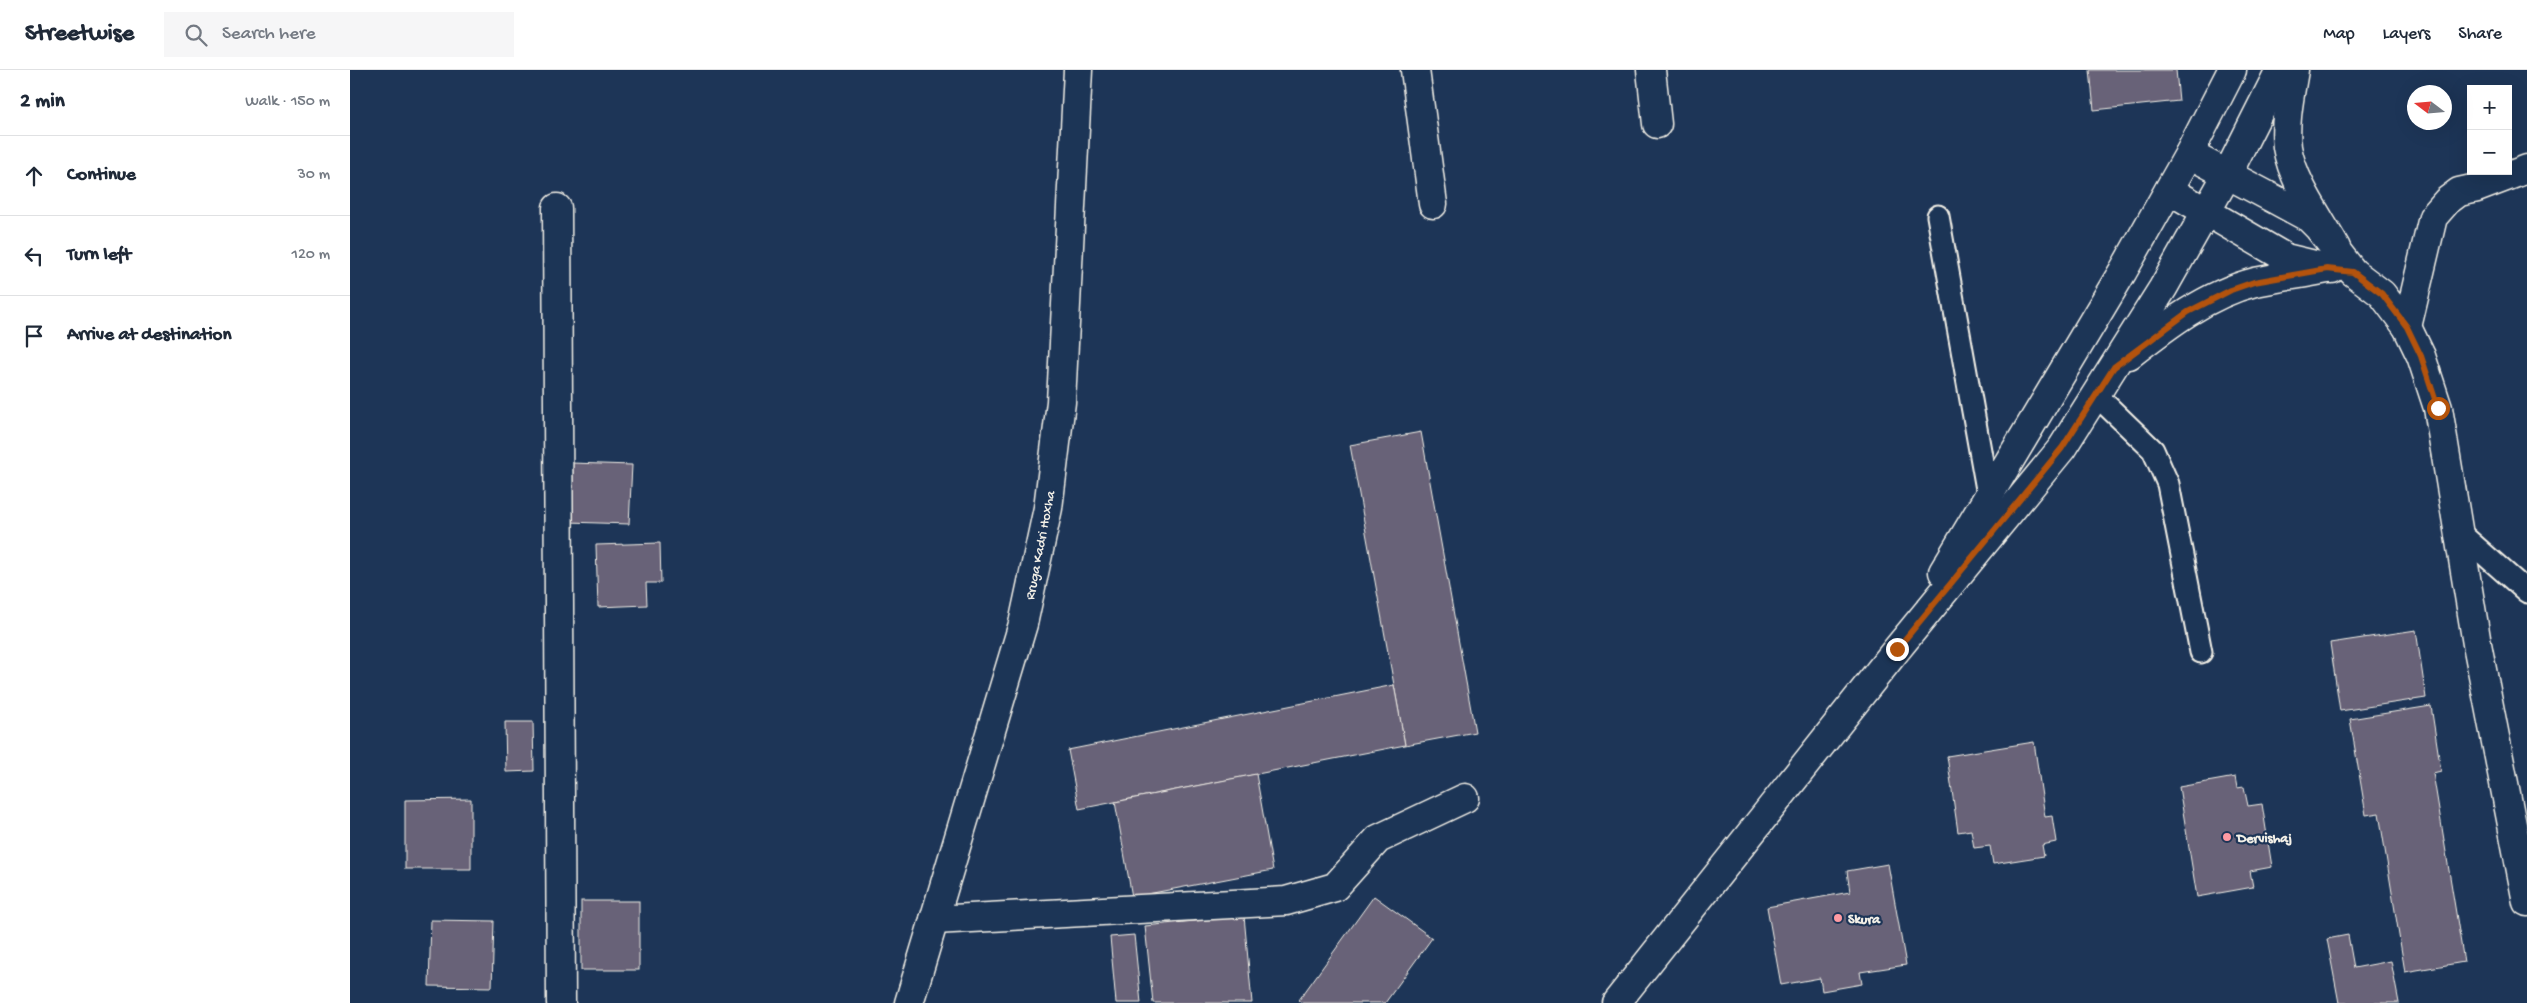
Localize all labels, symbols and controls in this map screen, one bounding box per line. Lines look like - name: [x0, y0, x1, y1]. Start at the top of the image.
- search box: [164, 12, 514, 57]
- text: Streetwise: [25, 20, 134, 49]
- icon: search: [182, 21, 210, 49]
- text: Search here: [222, 23, 316, 46]
- text: Map: [2323, 24, 2355, 45]
- text: Layers: [2383, 24, 2430, 45]
- text: Share: [2458, 24, 2502, 45]
- north arrow: [2407, 85, 2452, 130]
- map controls: [2467, 85, 2512, 175]
- button: +: [2467, 85, 2512, 130]
- text: 2 min: [20, 90, 65, 115]
- text: Walk · 150 m: [245, 93, 330, 112]
- button: −: [2467, 130, 2512, 175]
- icon: ahead: [20, 162, 48, 190]
- text: Continue: [67, 164, 136, 187]
- text: 30 m: [297, 166, 330, 185]
- icon: left: [20, 242, 48, 270]
- text: Turn left: [67, 244, 131, 267]
- text: 120 m: [291, 246, 330, 265]
- icon: arrive: [20, 322, 48, 350]
- text: Arrive at destination: [67, 324, 231, 347]
- route start: [2427, 397, 2450, 420]
- street label: Rruga Kadri Hoxha: [1023, 488, 1061, 601]
- route end: [1886, 638, 1909, 661]
- marker: Dervishaj: [2221, 831, 2233, 843]
- place label: Dervishaj: [2235, 831, 2292, 848]
- marker: Skura: [1832, 912, 1844, 924]
- place label: Skura: [1848, 912, 1881, 929]

